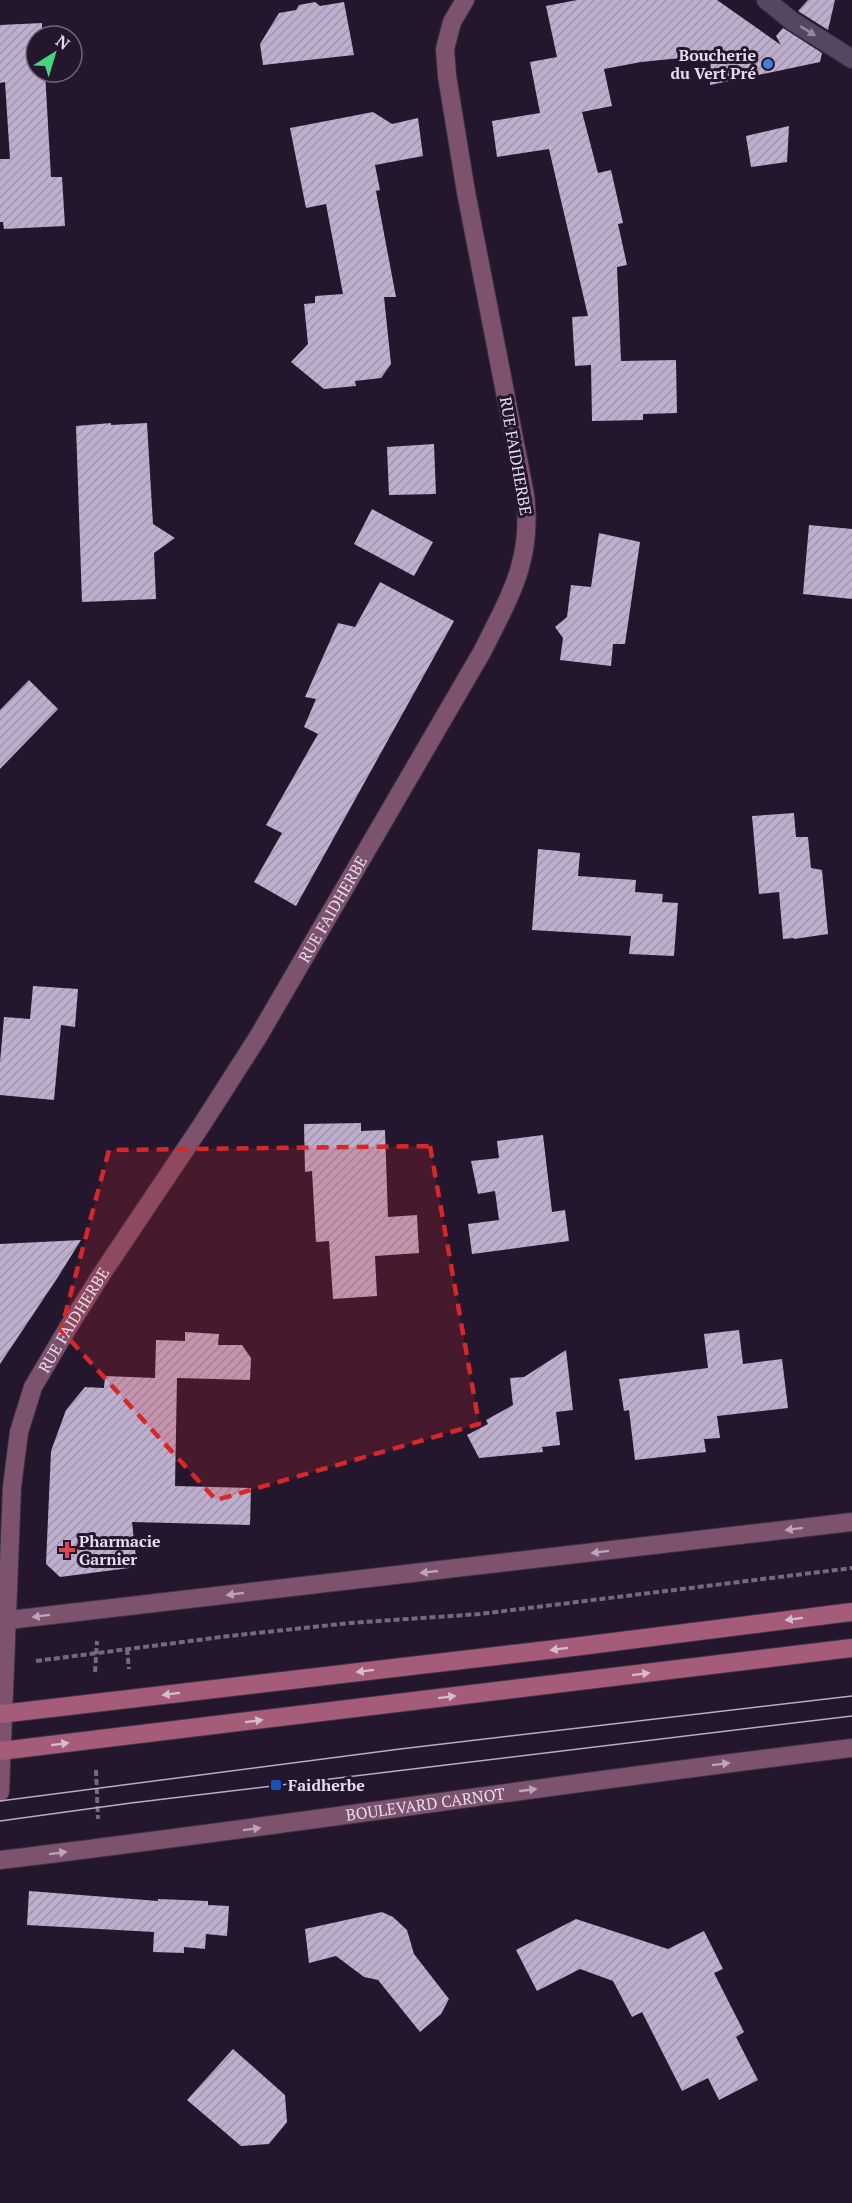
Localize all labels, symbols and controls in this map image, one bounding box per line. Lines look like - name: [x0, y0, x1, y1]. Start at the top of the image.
- north arrow: [24, 24, 84, 84]
- one-way arrow: [800, 25, 816, 36]
- text: N: [52, 30, 74, 54]
- place label: Boucherie du Vert Pré: [670, 44, 756, 84]
- marker: Boucherie du Vert Pré: [761, 57, 775, 71]
- street label: RUE FAIDHERBE: [495, 395, 537, 517]
- street label: RUE FAIDHERBE: [293, 852, 372, 966]
- street label: RUE FAIDHERBE: [33, 1263, 114, 1377]
- one-way arrow: [784, 1524, 803, 1533]
- place label: Pharmacie Garnier: [79, 1530, 161, 1570]
- marker: Pharmacie Garnier: [60, 1543, 74, 1557]
- one-way arrow: [591, 1547, 610, 1556]
- one-way arrow: [419, 1567, 438, 1576]
- one-way arrow: [225, 1589, 244, 1598]
- one-way arrow: [32, 1611, 51, 1621]
- one-way arrow: [784, 1614, 803, 1624]
- one-way arrow: [549, 1644, 568, 1654]
- one-way arrow: [356, 1667, 375, 1676]
- one-way arrow: [632, 1669, 651, 1679]
- one-way arrow: [162, 1689, 181, 1699]
- one-way arrow: [438, 1692, 457, 1702]
- one-way arrow: [244, 1716, 263, 1725]
- one-way arrow: [51, 1739, 70, 1749]
- one-way arrow: [712, 1759, 731, 1768]
- place label: Faidherbe: [288, 1774, 365, 1796]
- marker: Faidherbe: [269, 1778, 283, 1792]
- street label: BOULEVARD CARNOT: [344, 1782, 506, 1826]
- one-way arrow: [518, 1785, 537, 1794]
- one-way arrow: [242, 1825, 261, 1834]
- one-way arrow: [49, 1849, 68, 1858]

